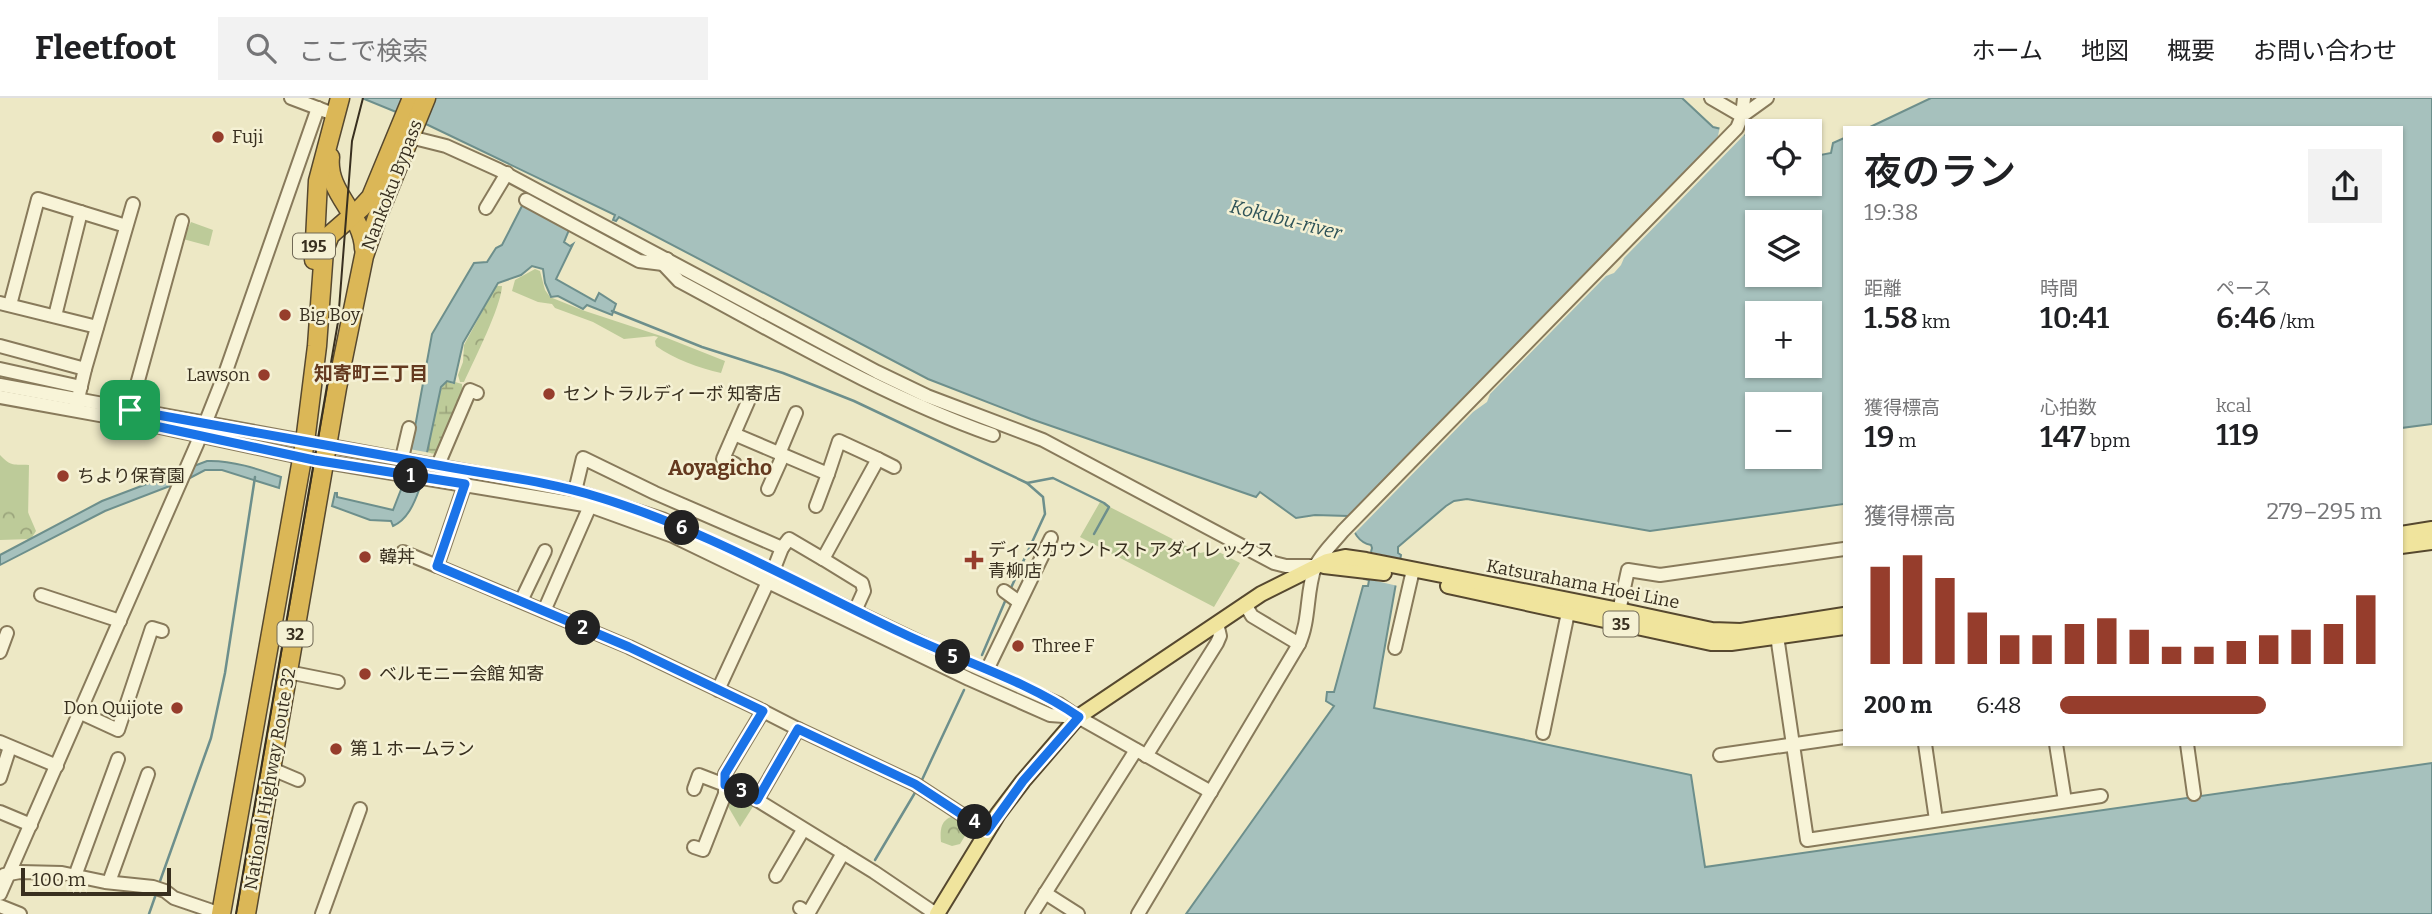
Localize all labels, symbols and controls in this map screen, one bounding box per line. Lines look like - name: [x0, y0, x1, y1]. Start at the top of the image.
- search box: [218, 17, 708, 80]
- text: Fleetfoot: [35, 28, 176, 68]
- icon: search: [242, 29, 280, 67]
- text: ここで検索: [298, 36, 428, 67]
- text: ホーム: [1972, 37, 2043, 65]
- text: 地図: [2081, 37, 2129, 65]
- text: 概要: [2167, 37, 2215, 65]
- text: お問い合わせ: [2253, 37, 2397, 65]
- street label: Nankoku Bypass: [357, 117, 427, 253]
- map controls: [1745, 119, 1822, 469]
- button: locate: [1745, 119, 1822, 196]
- place label: Fuji: [232, 126, 263, 148]
- marker: Fuji: [210, 129, 226, 145]
- text: 夜のラン: [1864, 149, 2016, 195]
- button: share: [2308, 149, 2382, 223]
- water label: Kokubu-river: [1228, 195, 1345, 245]
- text: 19:38: [1864, 198, 1919, 226]
- button: layers: [1745, 210, 1822, 287]
- road number: 195: [293, 234, 335, 258]
- text: 距離: [1864, 277, 1902, 300]
- text: 時間: [2040, 277, 2078, 300]
- text: ペース: [2216, 277, 2272, 300]
- text: 1.58: [1864, 300, 1918, 336]
- text: 10:41: [2040, 300, 2109, 336]
- text: 6:46: [2216, 300, 2276, 336]
- button: +: [1745, 301, 1822, 378]
- place label: Big Boy: [299, 304, 361, 326]
- marker: Big Boy: [277, 307, 293, 323]
- text: km: [1918, 310, 1950, 333]
- text: /km: [2276, 310, 2315, 333]
- district label: 知寄町三丁目: [314, 362, 428, 385]
- place label: Lawson: [187, 364, 251, 386]
- marker: Lawson: [256, 367, 272, 383]
- pin: [100, 380, 160, 440]
- place label: セントラルディーボ 知寄店: [563, 383, 781, 405]
- marker: セントラルディーボ 知寄店: [541, 386, 557, 402]
- icon: arrive: [111, 391, 149, 429]
- button: −: [1745, 392, 1822, 469]
- text: kcal: [2216, 394, 2251, 417]
- text: 獲得標高: [1864, 396, 1940, 419]
- text: 心拍数: [2040, 396, 2097, 419]
- text: 119: [2216, 417, 2259, 453]
- text: 19: [1864, 419, 1894, 455]
- text: 147: [2040, 419, 2086, 455]
- text: m: [1894, 429, 1916, 452]
- text: bpm: [2086, 429, 2130, 452]
- district label: Aoyagicho: [668, 455, 772, 481]
- pin: 1: [394, 458, 428, 494]
- text: 1: [406, 464, 415, 487]
- place label: ちより保育園: [77, 465, 185, 487]
- marker: ちより保育園: [55, 468, 71, 484]
- text: 279–295 m: [2266, 497, 2382, 525]
- text: 獲得標高: [1864, 502, 1956, 530]
- pin: 6: [664, 510, 700, 546]
- text: 6: [676, 516, 687, 539]
- place label: ディスカウントストアダイレックス 青柳店: [988, 539, 1274, 582]
- place label: 韓丼: [379, 546, 415, 568]
- marker: 韓丼: [357, 549, 373, 565]
- marker: ディスカウントストアダイレックス 青柳店: [966, 552, 982, 568]
- street label: Katsurahama Hoei Line: [1485, 554, 1681, 614]
- pin: 2: [566, 610, 600, 646]
- road number: 35: [1604, 611, 1638, 636]
- text: 2: [577, 616, 588, 639]
- road number: 32: [278, 622, 312, 646]
- place label: Three F: [1032, 635, 1095, 657]
- marker: Three F: [1010, 638, 1026, 654]
- pin: 5: [936, 640, 970, 674]
- text: 5: [947, 645, 958, 668]
- place label: ベルモニー会館 知寄: [379, 663, 545, 685]
- street label: National Highway Route 32: [240, 666, 300, 892]
- marker: ベルモニー会館 知寄: [357, 666, 373, 682]
- text: 200 m: [1864, 691, 1932, 719]
- text: 6:48: [1976, 691, 2022, 719]
- place label: Don Quijote: [64, 697, 163, 719]
- marker: Don Quijote: [169, 700, 185, 716]
- place label: 第１ホームラン: [350, 738, 475, 760]
- marker: 第１ホームラン: [328, 741, 344, 757]
- pin: 3: [724, 774, 760, 808]
- text: 3: [736, 779, 747, 802]
- pin: 4: [958, 804, 992, 840]
- text: 4: [969, 810, 980, 833]
- scale bar: [21, 865, 172, 897]
- text: 100 m: [32, 868, 86, 891]

